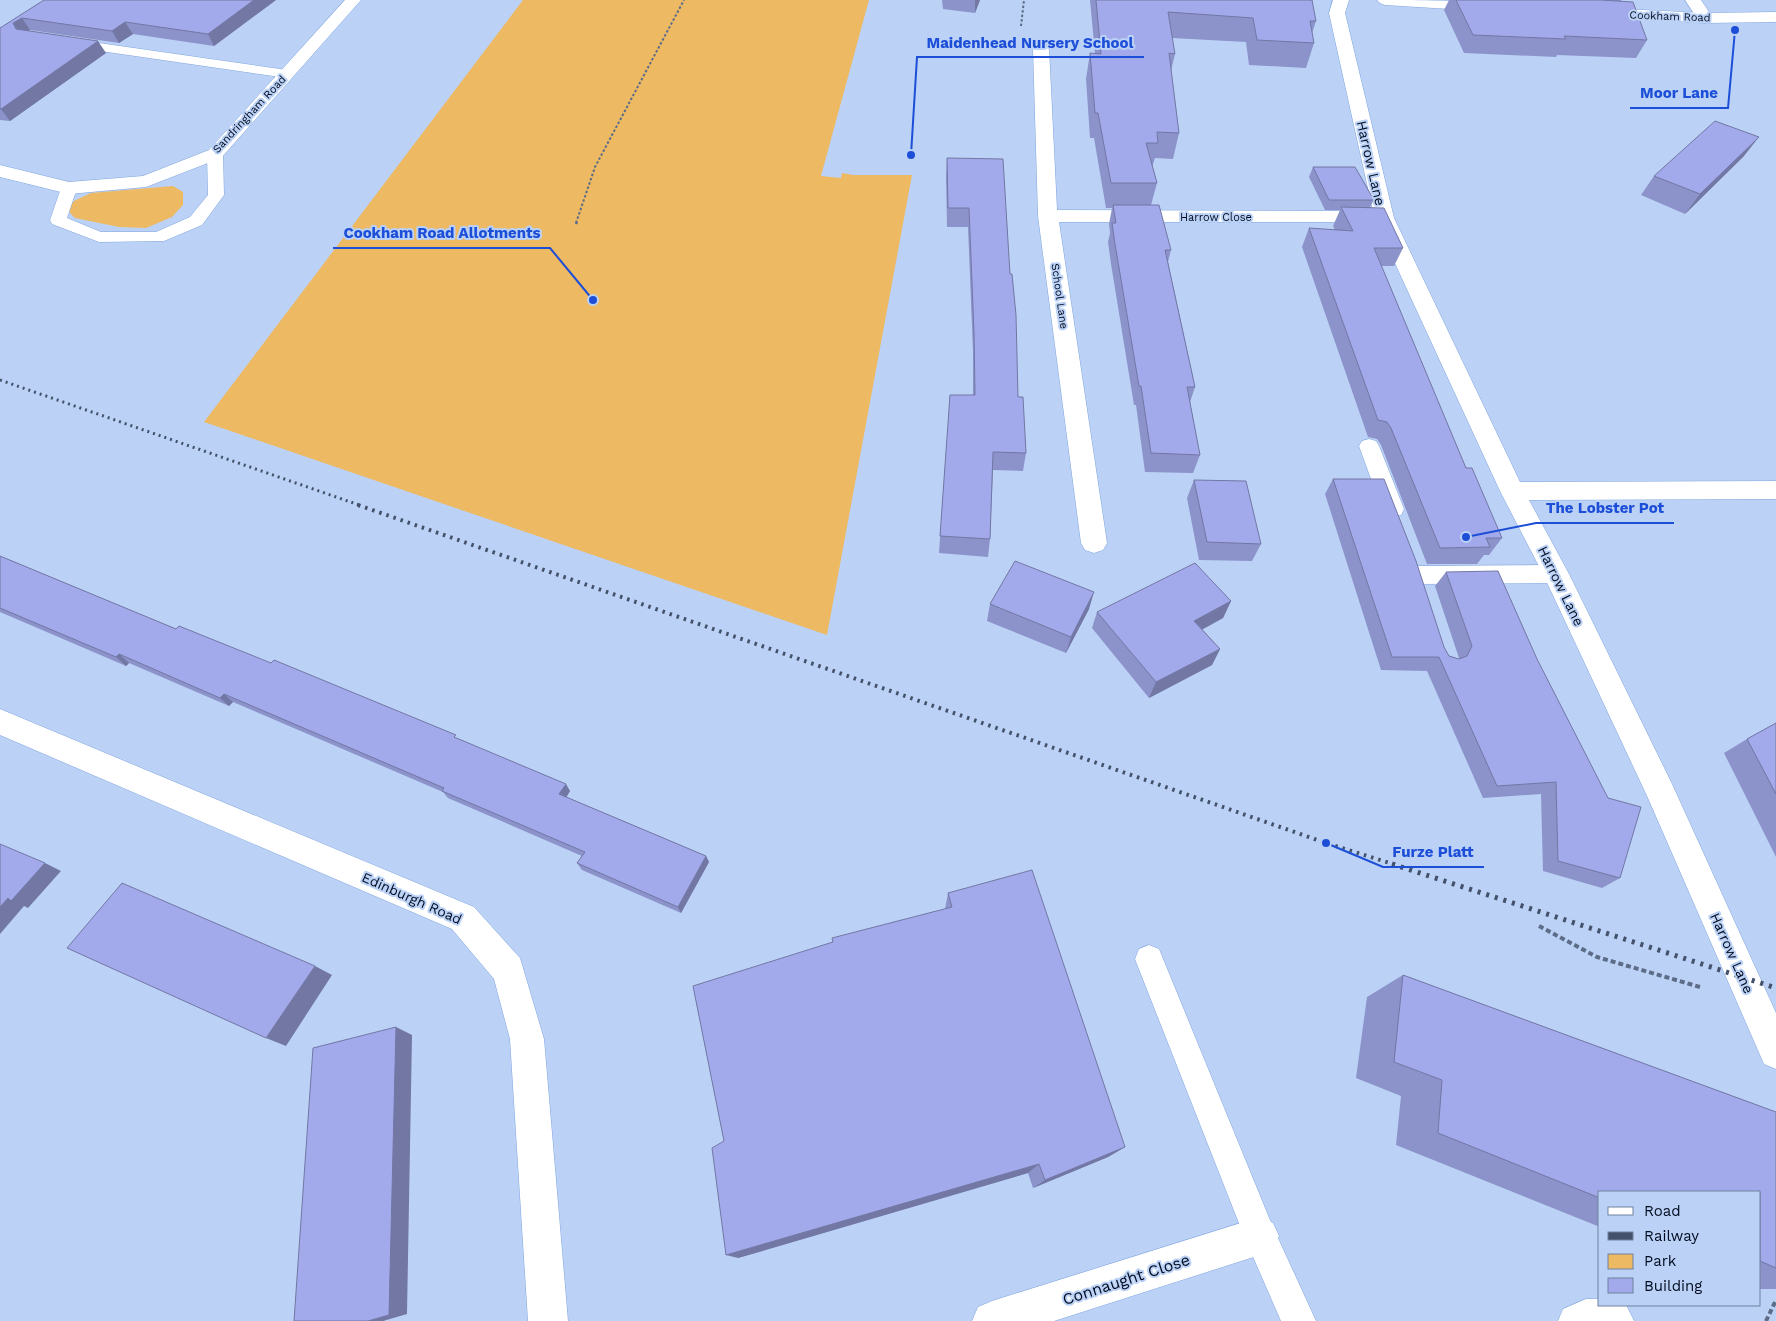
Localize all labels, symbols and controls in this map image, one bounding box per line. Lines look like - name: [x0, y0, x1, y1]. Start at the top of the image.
- street label: Cookham Road: [1629, 9, 1711, 24]
- callout: Maidenhead Nursery School: [917, 27, 1144, 57]
- text: Maidenhead Nursery School: [927, 34, 1134, 52]
- street label: Sandringham Road: [210, 73, 289, 156]
- callout: Moor Lane: [1630, 78, 1728, 108]
- text: Moor Lane: [1640, 84, 1718, 102]
- street label: Harrow Lane: [1353, 119, 1389, 207]
- street label: Harrow Close: [1180, 211, 1252, 224]
- callout: Cookham Road Allotments: [333, 218, 550, 248]
- text: Cookham Road Allotments: [343, 224, 541, 242]
- street label: School Lane: [1048, 263, 1071, 330]
- callout: The Lobster Pot: [1536, 493, 1674, 523]
- text: The Lobster Pot: [1546, 499, 1665, 517]
- street label: Harrow Lane: [1535, 544, 1587, 628]
- callout: Furze Platt: [1383, 837, 1484, 867]
- text: Furze Platt: [1392, 843, 1474, 861]
- street label: Edinburgh Road: [360, 869, 464, 927]
- street label: Harrow Lane: [1707, 910, 1757, 996]
- legend: [1598, 1191, 1761, 1306]
- text: Road: [1644, 1202, 1681, 1220]
- text: Railway: [1644, 1227, 1699, 1245]
- street label: Connaught Close: [1060, 1250, 1192, 1309]
- text: Park: [1644, 1252, 1677, 1270]
- text: Building: [1644, 1277, 1702, 1295]

